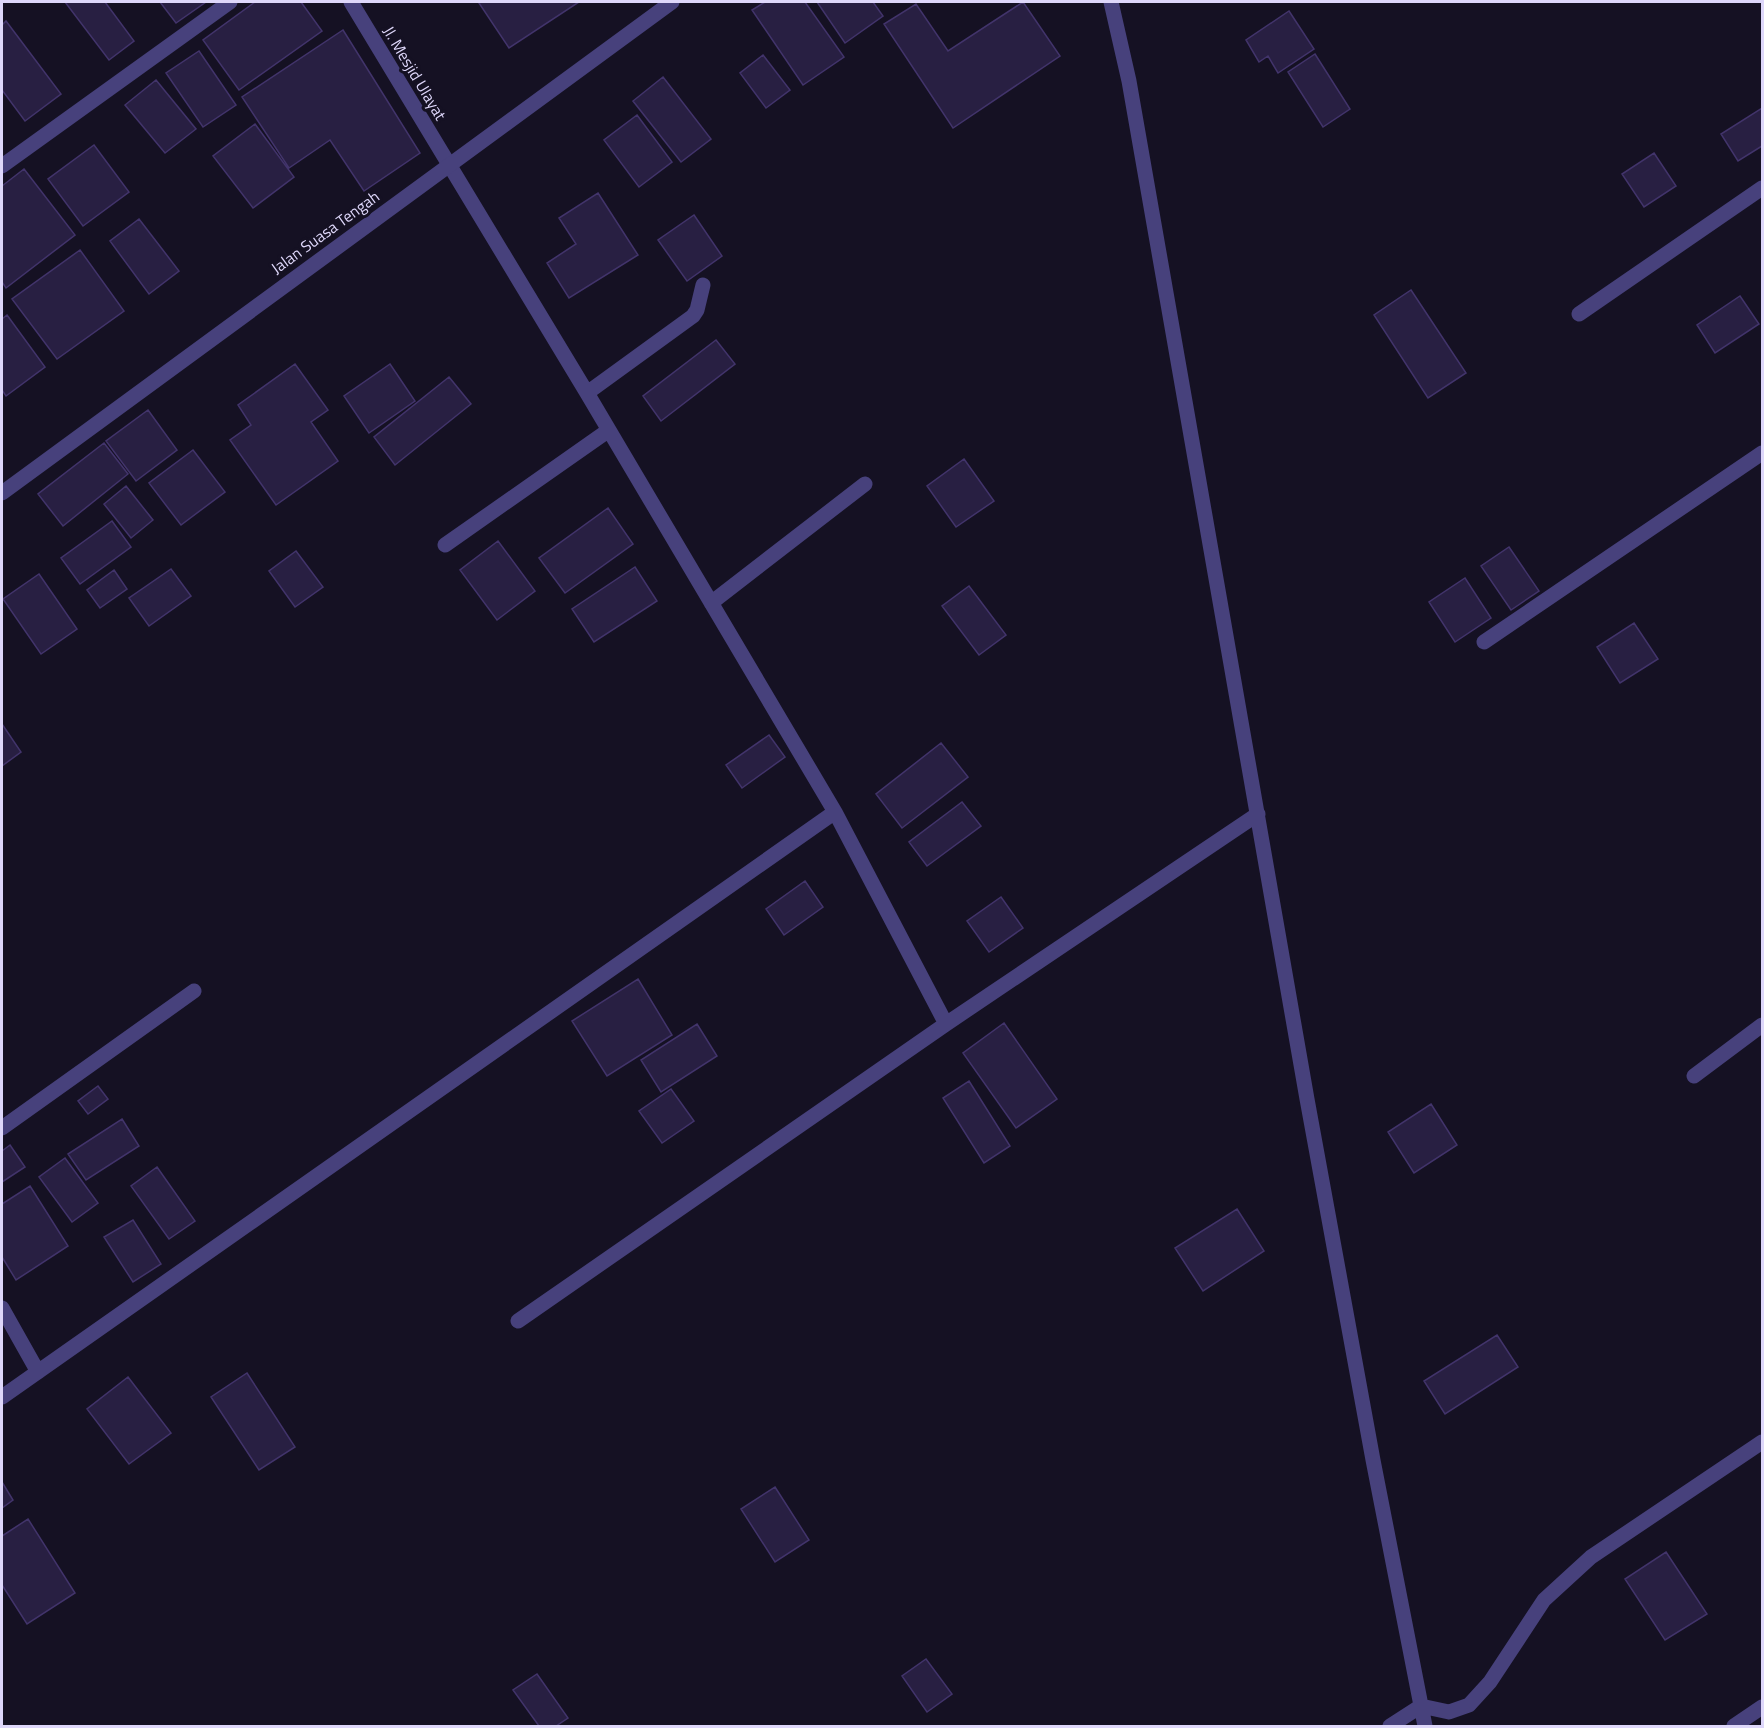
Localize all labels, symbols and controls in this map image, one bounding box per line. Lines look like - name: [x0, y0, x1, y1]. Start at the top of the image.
- street label: Jl. Mesjid Ulayat: [377, 21, 453, 125]
- street label: Jalan Suasa Tengah: [266, 184, 384, 280]

